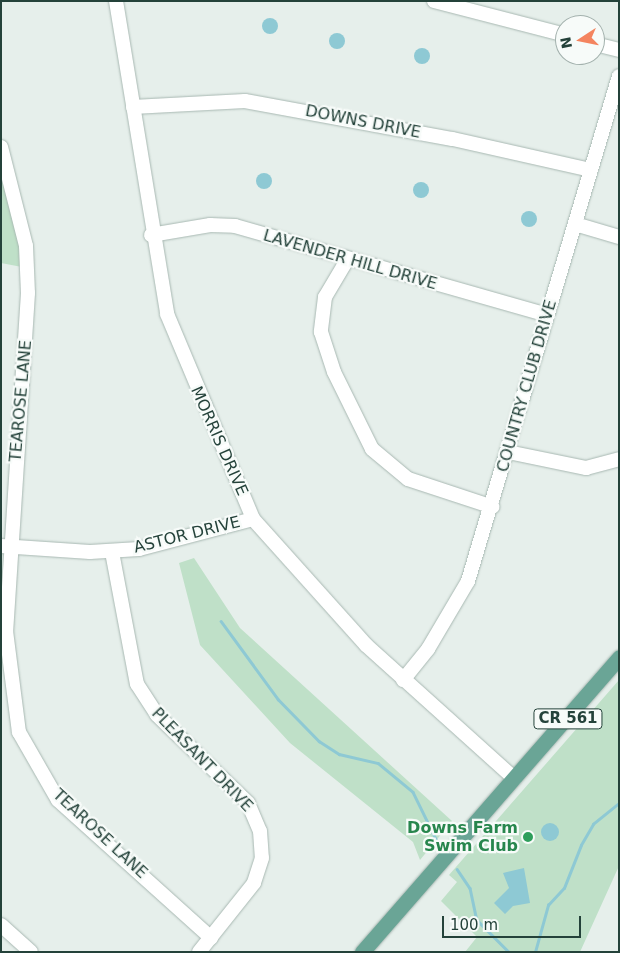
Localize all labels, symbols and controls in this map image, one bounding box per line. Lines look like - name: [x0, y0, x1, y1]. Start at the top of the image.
- north arrow: [555, 15, 605, 65]
- text: N: [557, 35, 575, 50]
- street label: DOWNS DRIVE: [304, 101, 422, 143]
- street label: LAVENDER HILL DRIVE: [261, 226, 439, 294]
- street label: COUNTRY CLUB DRIVE: [493, 298, 561, 474]
- street label: TEAROSE LANE: [6, 339, 36, 463]
- street label: MORRIS DRIVE: [186, 383, 252, 499]
- street label: ASTOR DRIVE: [132, 513, 242, 557]
- street label: PLEASANT DRIVE: [147, 704, 257, 816]
- road number: CR 561: [533, 706, 603, 732]
- street label: TEAROSE LANE: [49, 785, 151, 883]
- place label: Downs Farm Swim Club: [407, 818, 518, 856]
- marker: Downs Farm Swim Club: [522, 831, 534, 843]
- scale bar: [445, 906, 584, 938]
- text: 100 m: [450, 916, 498, 934]

